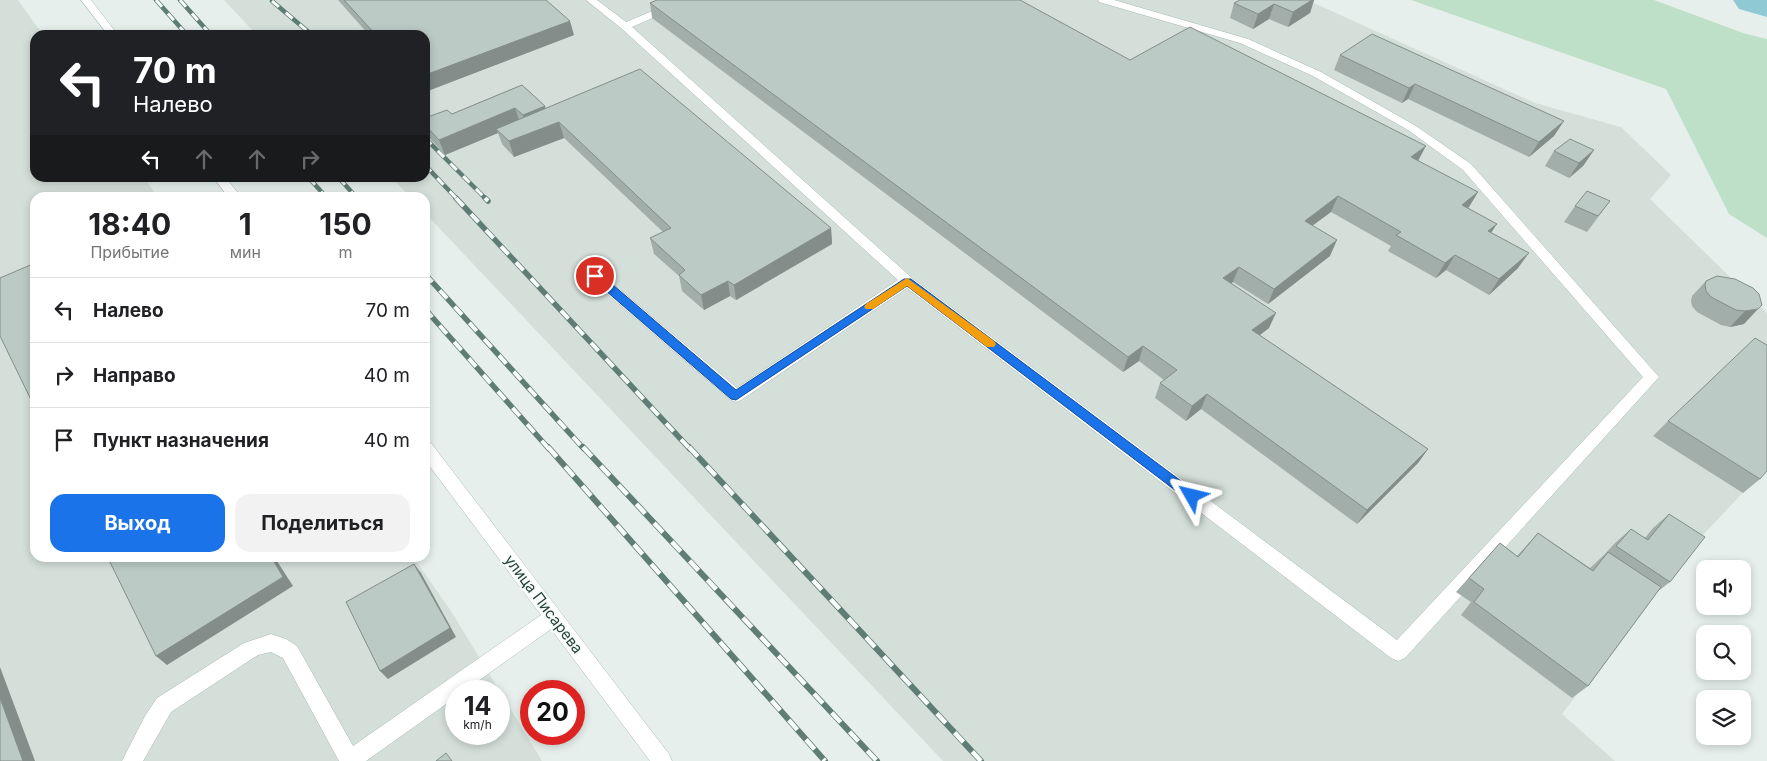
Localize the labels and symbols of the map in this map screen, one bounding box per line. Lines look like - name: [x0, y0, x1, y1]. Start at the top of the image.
- pin: [574, 255, 616, 297]
- position arrow: [1165, 469, 1217, 521]
- street label: улица Писарева: [501, 551, 587, 657]
- speed limit sign: 20: [520, 680, 585, 745]

